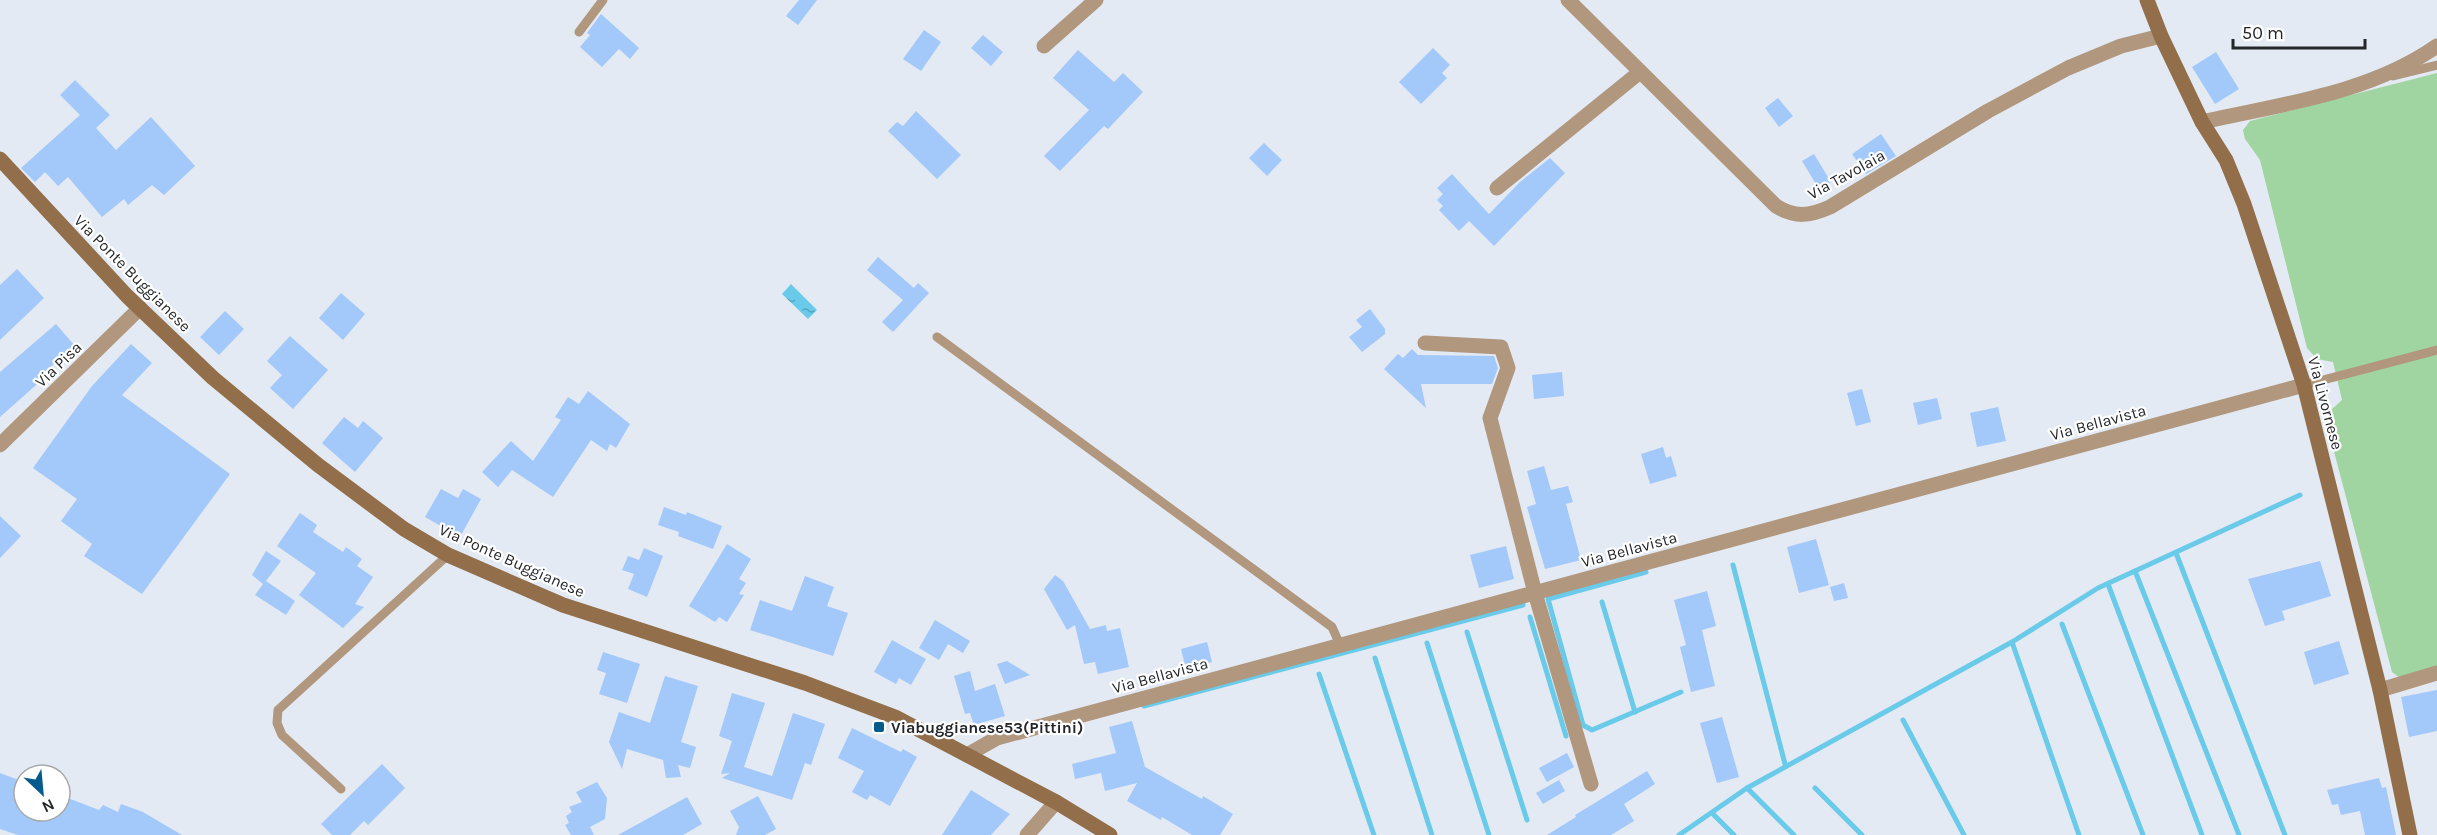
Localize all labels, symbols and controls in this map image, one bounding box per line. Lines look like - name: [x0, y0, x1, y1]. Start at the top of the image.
- scale bar: [2233, 12, 2365, 50]
- text: 50 m: [2242, 22, 2284, 44]
- street label: Via Tavolaia: [1804, 145, 1888, 203]
- street label: Via Ponte Buggianese: [70, 211, 195, 336]
- street label: Via Pisa: [31, 338, 86, 391]
- street label: Via Livornese: [2304, 354, 2347, 452]
- street label: Via Bellavista: [2048, 401, 2148, 444]
- street label: Via Ponte Buggianese: [436, 520, 588, 601]
- street label: Via Bellavista: [1579, 528, 1679, 571]
- street label: Via Bellavista: [1110, 654, 1210, 697]
- place label: Viabuggianese53(Pittini): [891, 718, 1083, 737]
- marker: Viabuggianese53(Pittini): [872, 720, 886, 734]
- north arrow: [12, 763, 72, 823]
- text: N: [39, 795, 58, 817]

